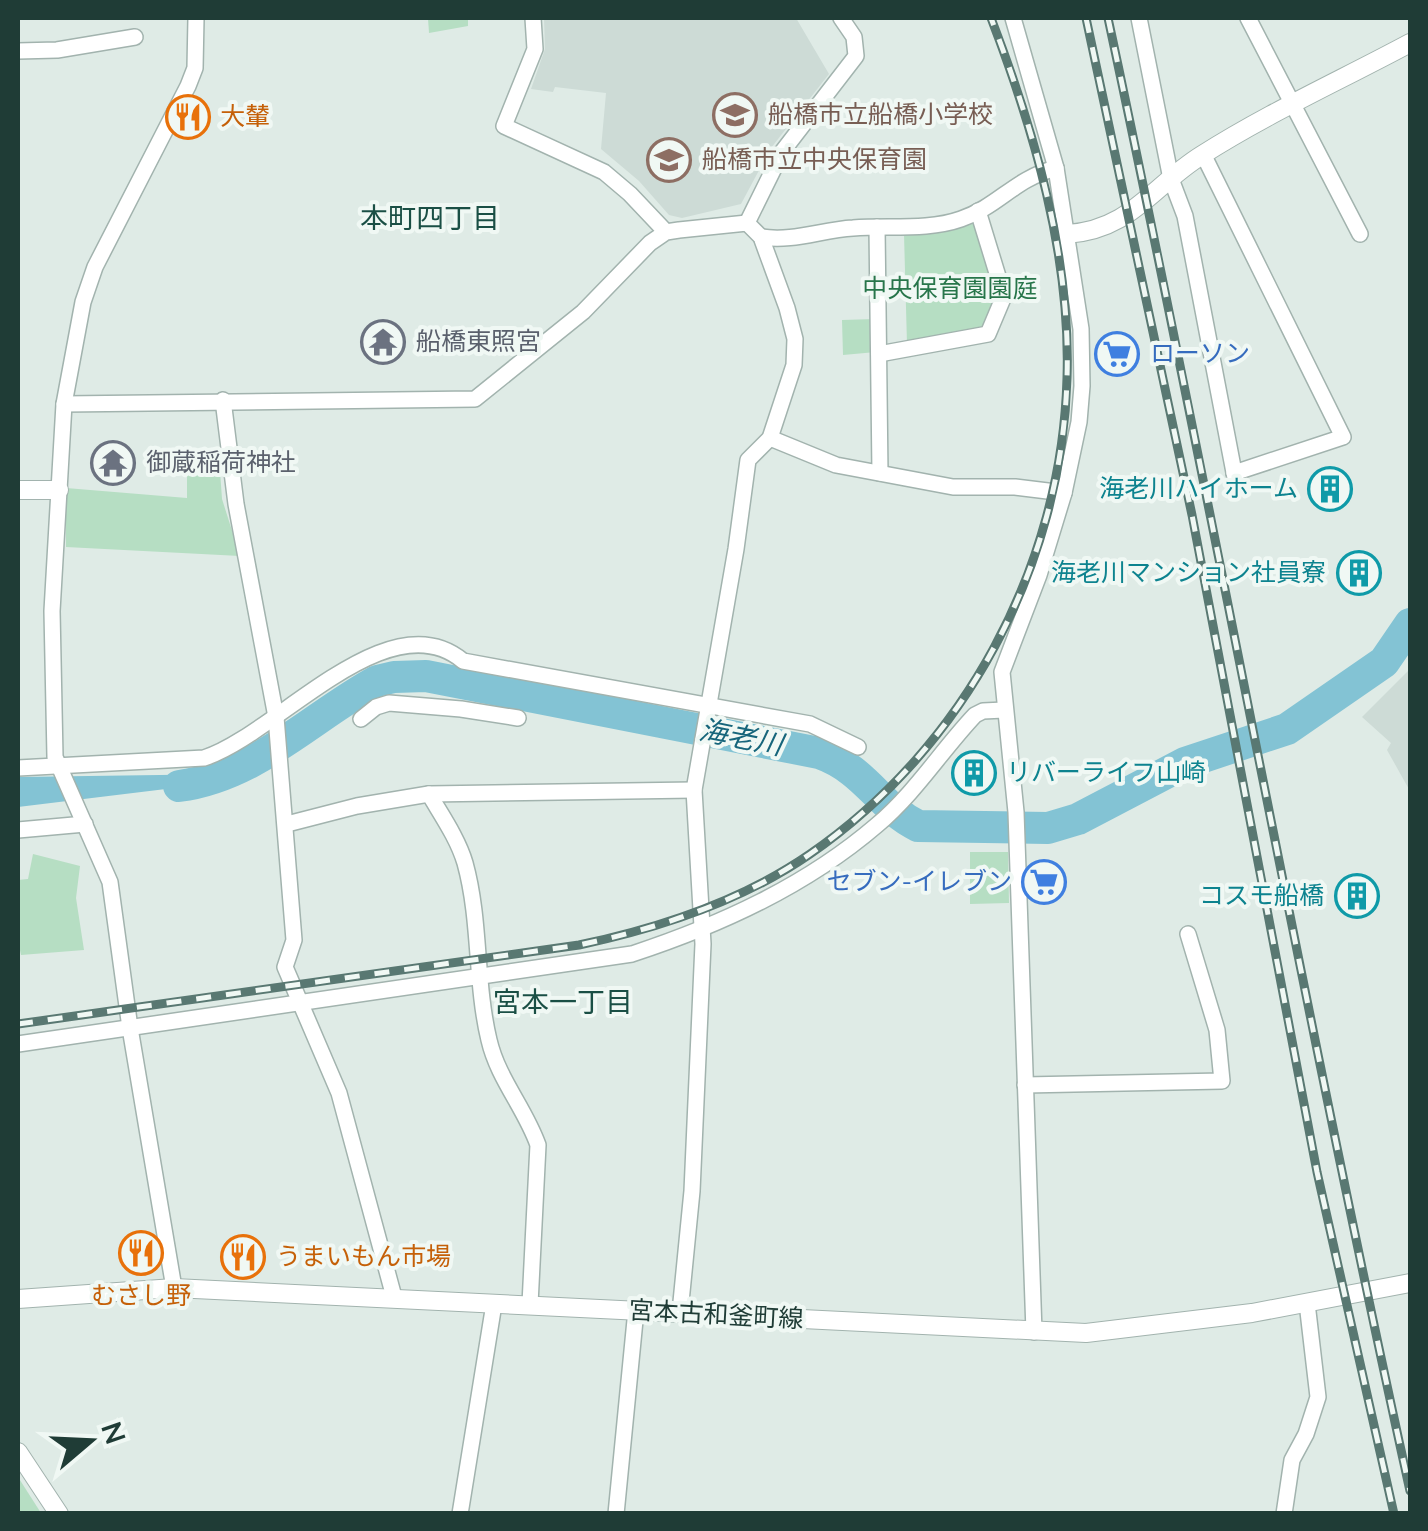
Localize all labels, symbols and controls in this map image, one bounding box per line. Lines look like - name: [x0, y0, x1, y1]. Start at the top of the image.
- school or university icon: 船橋市立船橋小学校: [712, 92, 758, 138]
- restaurant icon: 大輦: [165, 94, 211, 140]
- place label: 船橋市立船橋小学校: [768, 98, 993, 132]
- place label: 大輦: [220, 100, 270, 134]
- school or university icon: 船橋市立中央保育園: [646, 137, 692, 183]
- place label: 船橋市立中央保育園: [702, 143, 927, 177]
- district label: 本町四丁目: [360, 200, 500, 238]
- park label: 中央保育園園庭: [862, 272, 1038, 306]
- temple icon: 船橋東照宮: [360, 319, 406, 365]
- place label: 船橋東照宮: [416, 325, 541, 359]
- supermarket icon: ローソン: [1094, 331, 1140, 377]
- place label: ローソン: [1150, 337, 1250, 371]
- temple icon: 御蔵稲荷神社: [90, 440, 136, 486]
- place label: 御蔵稲荷神社: [146, 446, 296, 480]
- building icon: 海老川ハイホーム: [1307, 466, 1353, 512]
- place label: 海老川ハイホーム: [1099, 472, 1298, 506]
- building icon: 海老川マンション社員寮: [1336, 550, 1382, 596]
- place label: 海老川マンション社員寮: [1051, 556, 1326, 590]
- water label: 海老川: [696, 711, 789, 765]
- building icon: リバーライフ山崎: [951, 750, 997, 796]
- place label: リバーライフ山崎: [1006, 756, 1206, 790]
- supermarket icon: セブン-イレブン: [1021, 859, 1067, 905]
- place label: セブン-イレブン: [826, 865, 1012, 899]
- building icon: コスモ船橋: [1334, 873, 1380, 919]
- place label: コスモ船橋: [1199, 879, 1324, 913]
- district label: 宮本一丁目: [493, 984, 633, 1022]
- restaurant icon: むさし野: [118, 1230, 164, 1276]
- restaurant icon: うまいもん市場: [220, 1234, 266, 1280]
- place label: うまいもん市場: [276, 1240, 451, 1274]
- place label: むさし野: [91, 1279, 191, 1313]
- street label: 宮本古和釜町線: [628, 1293, 804, 1337]
- north arrow: [40, 1391, 140, 1491]
- text: N: [91, 1417, 134, 1449]

